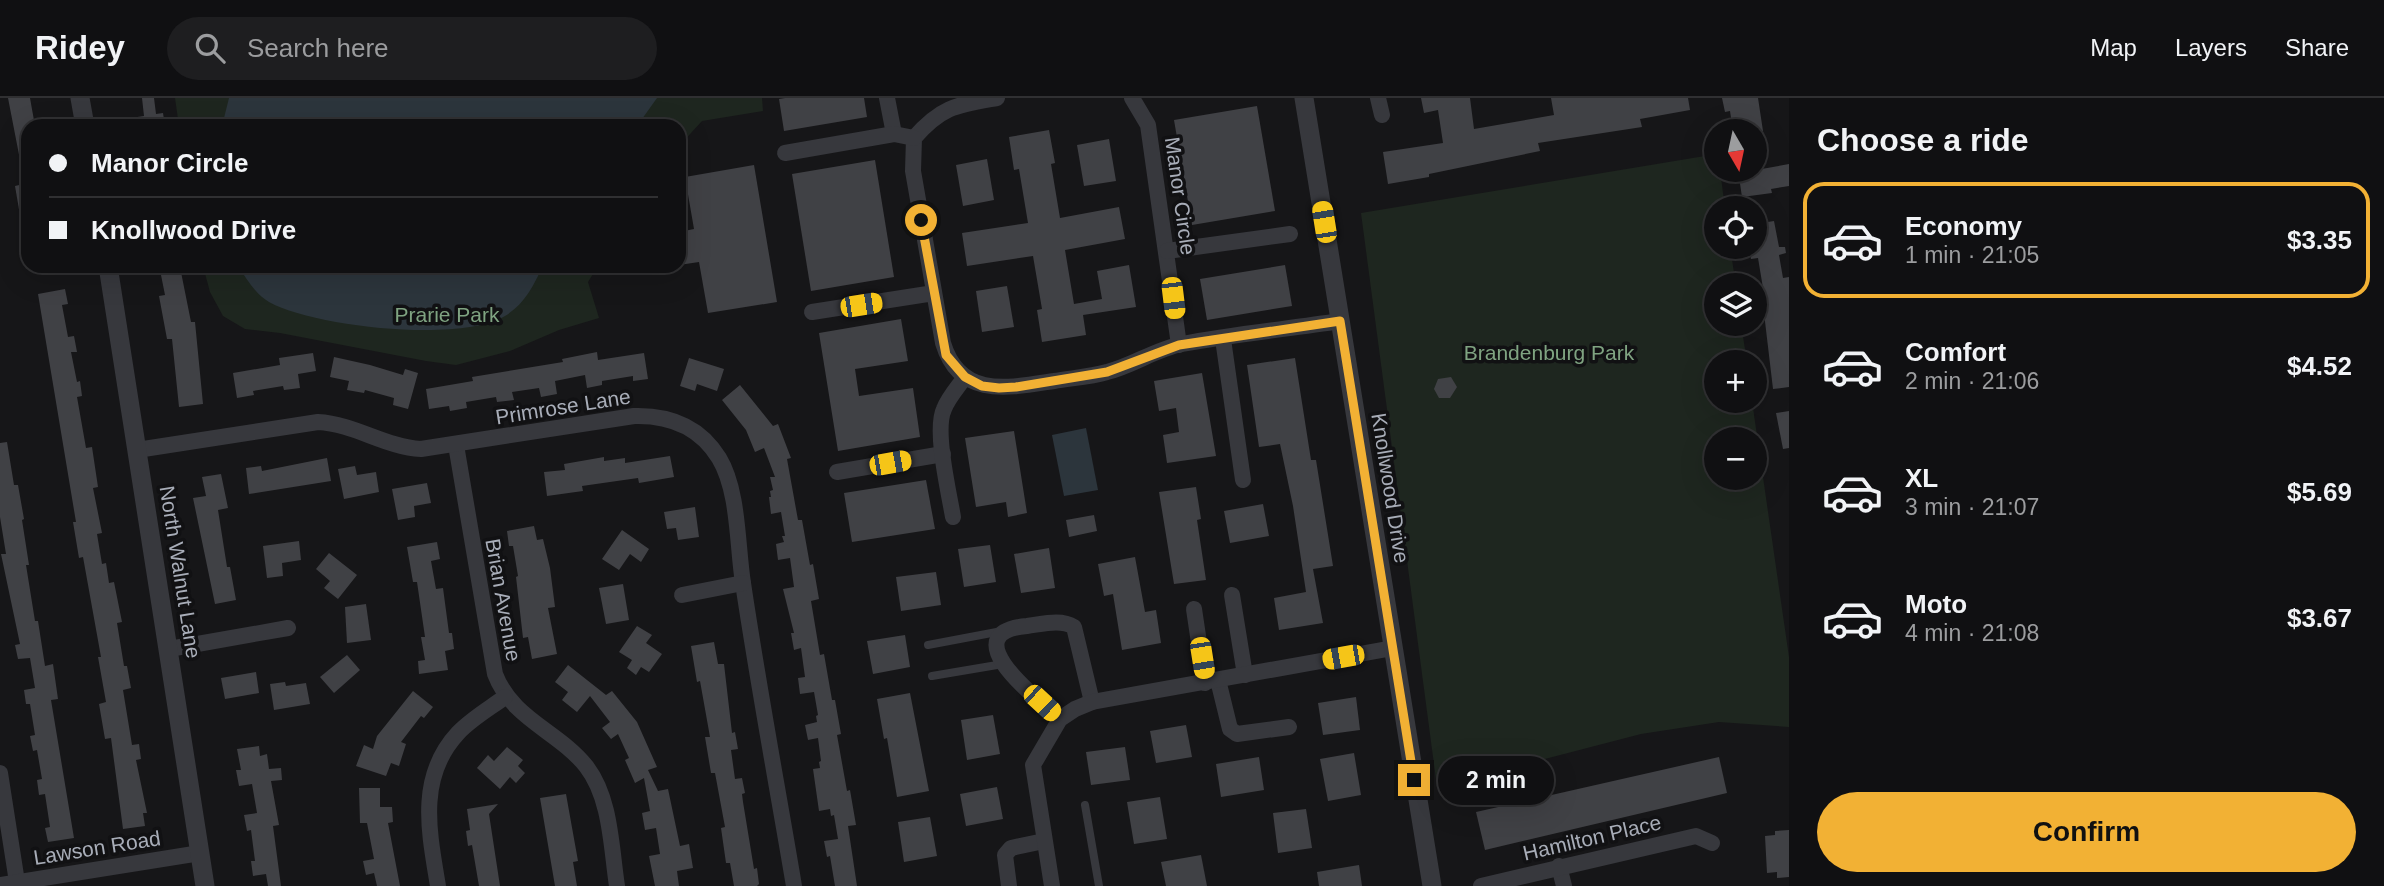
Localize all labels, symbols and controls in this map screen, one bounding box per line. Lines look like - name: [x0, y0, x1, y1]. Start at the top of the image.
- search box: [167, 17, 657, 80]
- text: Ridey: [35, 29, 125, 66]
- icon: search: [191, 29, 229, 67]
- text: Search here: [247, 33, 389, 63]
- text: Map: [2090, 34, 2137, 61]
- text: Layers: [2175, 34, 2247, 61]
- text: Share: [2285, 34, 2349, 61]
- north arrow: [1704, 119, 1768, 182]
- map controls: [1704, 119, 1767, 490]
- text: Choose a ride: [1817, 122, 2029, 158]
- street label: Manor Circle: [1161, 135, 1200, 256]
- text: Manor Circle: [91, 148, 249, 178]
- button: locate: [1704, 196, 1767, 259]
- car: [1311, 200, 1338, 244]
- route start: [905, 204, 937, 236]
- icon: car: [1821, 209, 1884, 272]
- text: Economy: [1905, 211, 2022, 241]
- text: Knollwood Drive: [91, 215, 296, 245]
- text: $3.35: [2287, 225, 2352, 255]
- text: 1 min · 21:05: [1905, 242, 2039, 268]
- button: layers: [1704, 273, 1767, 336]
- car: [1161, 276, 1186, 320]
- car: [839, 291, 884, 319]
- park label: Prarie Park: [394, 303, 500, 326]
- icon: car: [1821, 335, 1884, 398]
- text: Comfort: [1905, 337, 2006, 367]
- park label: Brandenburg Park: [1464, 341, 1635, 364]
- button: +: [1704, 350, 1767, 413]
- text: $4.52: [2287, 351, 2352, 381]
- text: 2 min · 21:06: [1905, 368, 2039, 394]
- street label: Primrose Lane: [494, 384, 632, 429]
- street label: Knollwood Drive: [1367, 411, 1414, 565]
- button: −: [1704, 427, 1767, 490]
- car: [868, 449, 913, 477]
- icon: car: [1821, 461, 1884, 524]
- text: XL: [1905, 463, 1938, 493]
- text: $5.69: [2287, 477, 2352, 507]
- street label: North Walnut Lane: [155, 484, 205, 660]
- text: 3 min · 21:07: [1905, 494, 2039, 520]
- street label: Brian Avenue: [481, 537, 526, 663]
- icon: car: [1821, 587, 1884, 650]
- text: Moto: [1905, 589, 1967, 619]
- text: $3.67: [2287, 603, 2352, 633]
- text: 4 min · 21:08: [1905, 620, 2039, 646]
- car: [1189, 636, 1216, 680]
- car: [1321, 643, 1366, 671]
- car: [1020, 681, 1065, 725]
- callout: 2 min: [1438, 756, 1554, 804]
- route end: [1398, 764, 1430, 796]
- text: 2 min: [1466, 767, 1526, 793]
- button: Confirm: [1817, 792, 2356, 872]
- street label: Hamilton Place: [1520, 810, 1663, 865]
- street label: Lawson Road: [32, 826, 162, 869]

